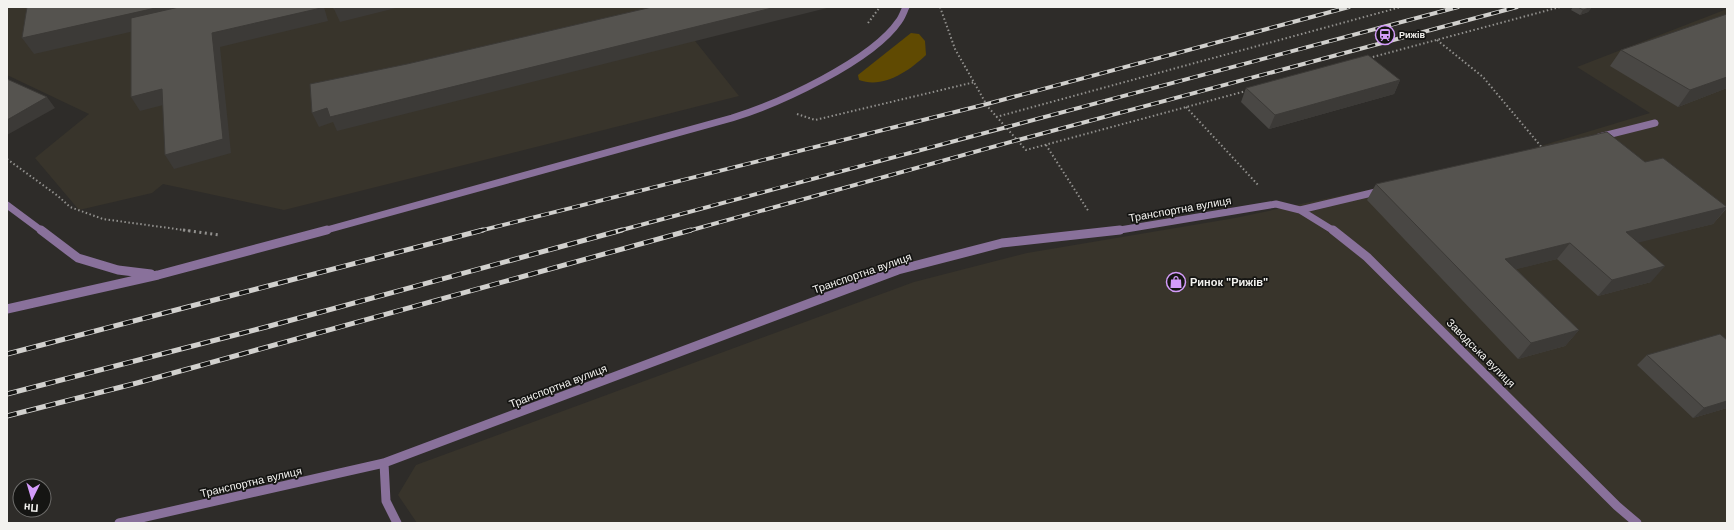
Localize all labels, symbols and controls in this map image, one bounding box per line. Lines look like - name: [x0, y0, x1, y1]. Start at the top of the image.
- station icon: Рижів: [1374, 24, 1396, 46]
- place label: Рижів: [1399, 30, 1425, 40]
- street label: Транспортна вулиця: [1128, 194, 1232, 224]
- street label: Транспортна вулиця: [811, 250, 913, 296]
- shop icon: Ринок "Рижів": [1165, 271, 1187, 293]
- place label: Ринок "Рижів": [1190, 276, 1268, 288]
- street label: Заводська вулиця: [1444, 316, 1518, 390]
- street label: Транспортна вулиця: [507, 362, 609, 410]
- street label: Транспортна вулиця: [199, 464, 303, 500]
- north arrow: [12, 478, 52, 518]
- text: Пн: [23, 501, 39, 515]

